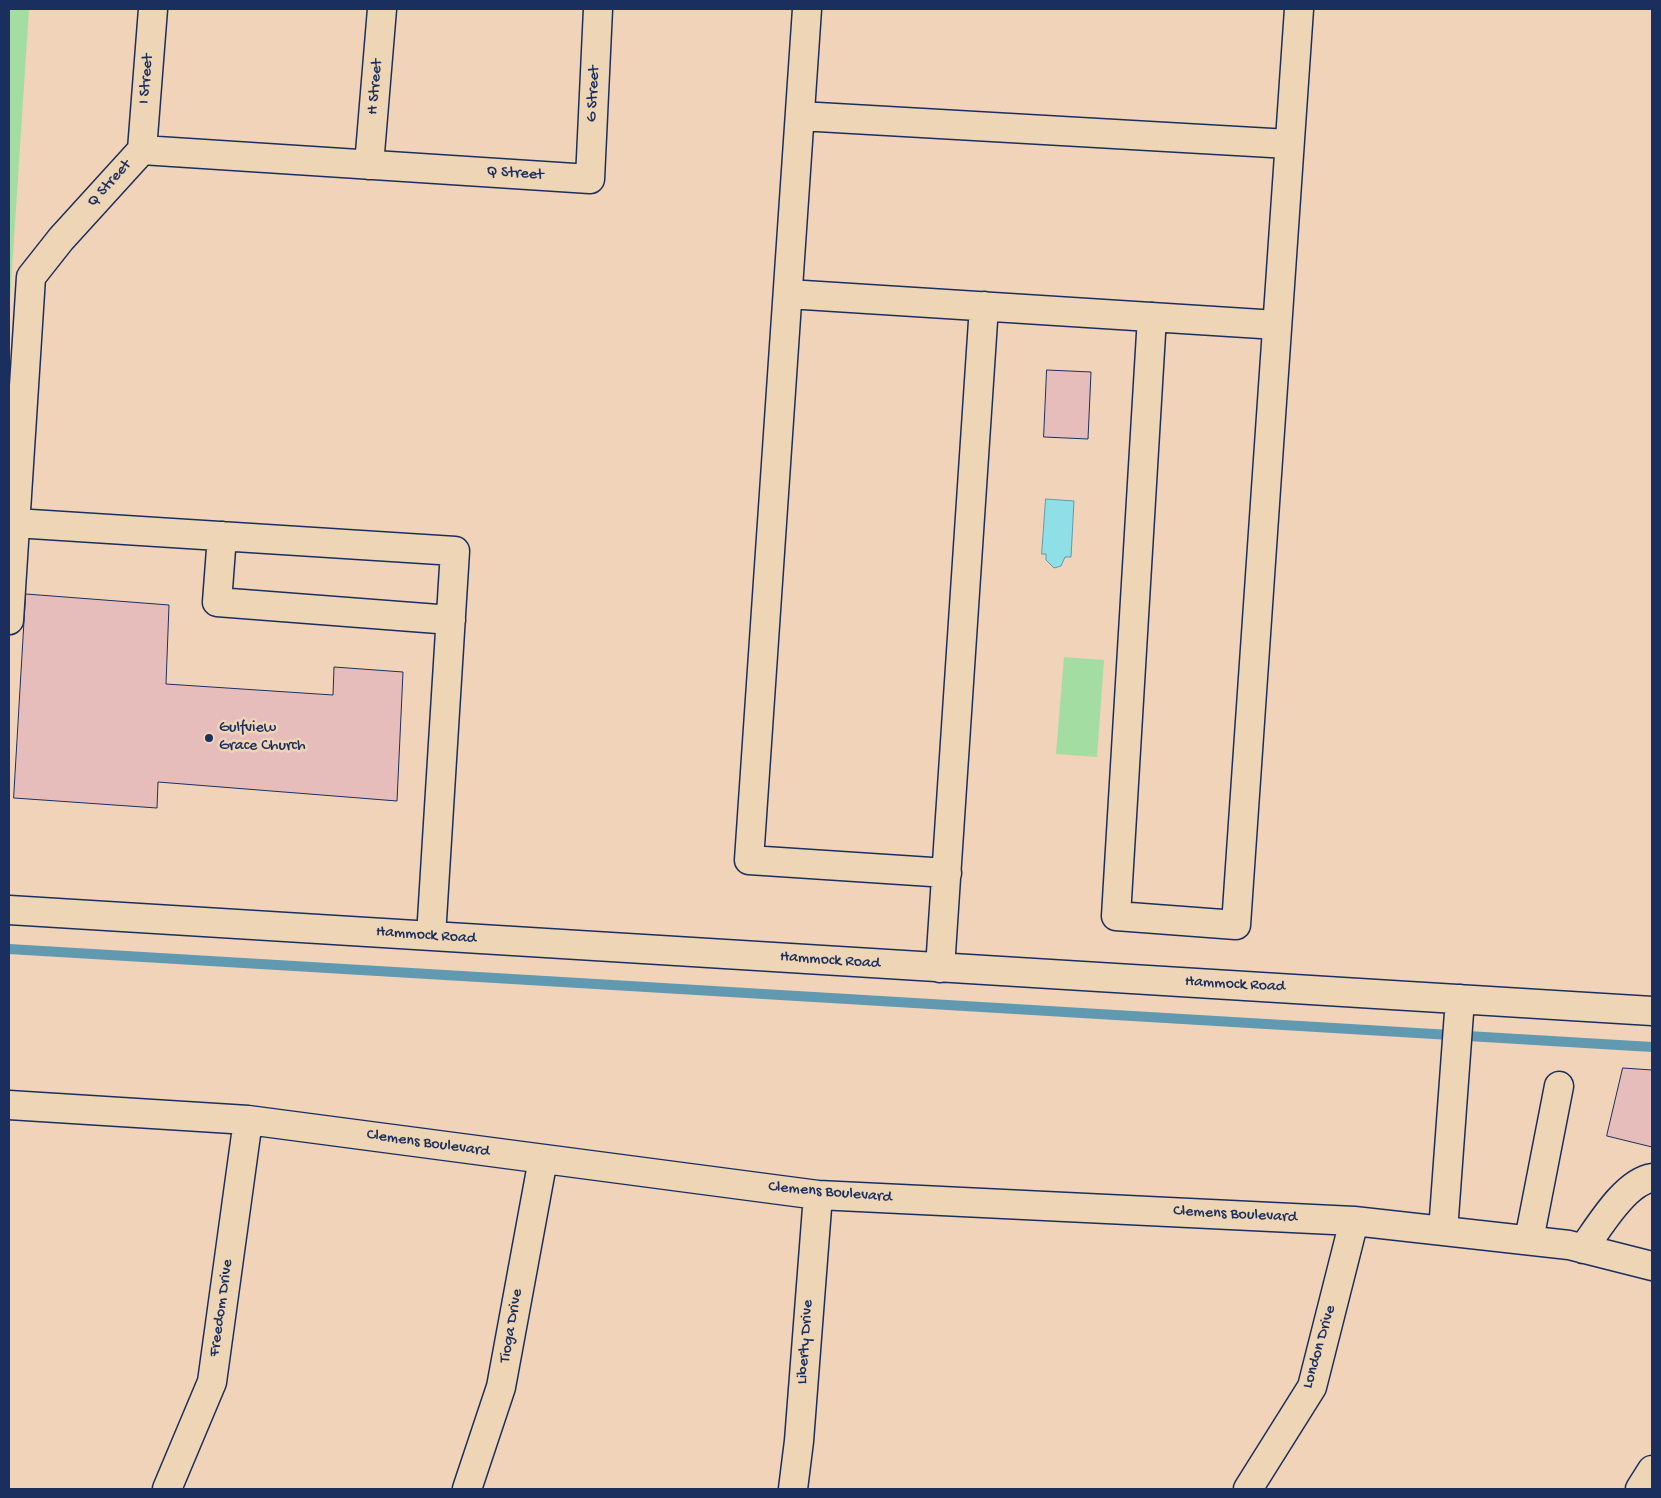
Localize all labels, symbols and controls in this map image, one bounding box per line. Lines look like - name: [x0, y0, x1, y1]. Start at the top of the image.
- street label: I Street: [135, 53, 159, 105]
- street label: H Street: [364, 58, 388, 116]
- street label: G Street: [583, 65, 605, 123]
- street label: Q Street: [84, 156, 136, 212]
- street label: Q Street: [486, 162, 544, 186]
- place label: Gulfview Grace Church: [219, 719, 306, 757]
- marker: Gulfview Grace Church: [203, 732, 215, 744]
- street label: Hammock Road: [375, 923, 477, 949]
- street label: Hammock Road: [779, 948, 881, 974]
- street label: Hammock Road: [1184, 973, 1286, 997]
- street label: Clemens Boulevard: [365, 1126, 491, 1162]
- street label: Clemens Boulevard: [767, 1178, 893, 1208]
- street label: Clemens Boulevard: [1173, 1202, 1297, 1228]
- street label: Freedom Drive: [206, 1258, 238, 1358]
- street label: Tioga Drive: [496, 1288, 528, 1364]
- street label: Liberty Drive: [793, 1299, 819, 1385]
- street label: London Drive: [1299, 1303, 1341, 1391]

